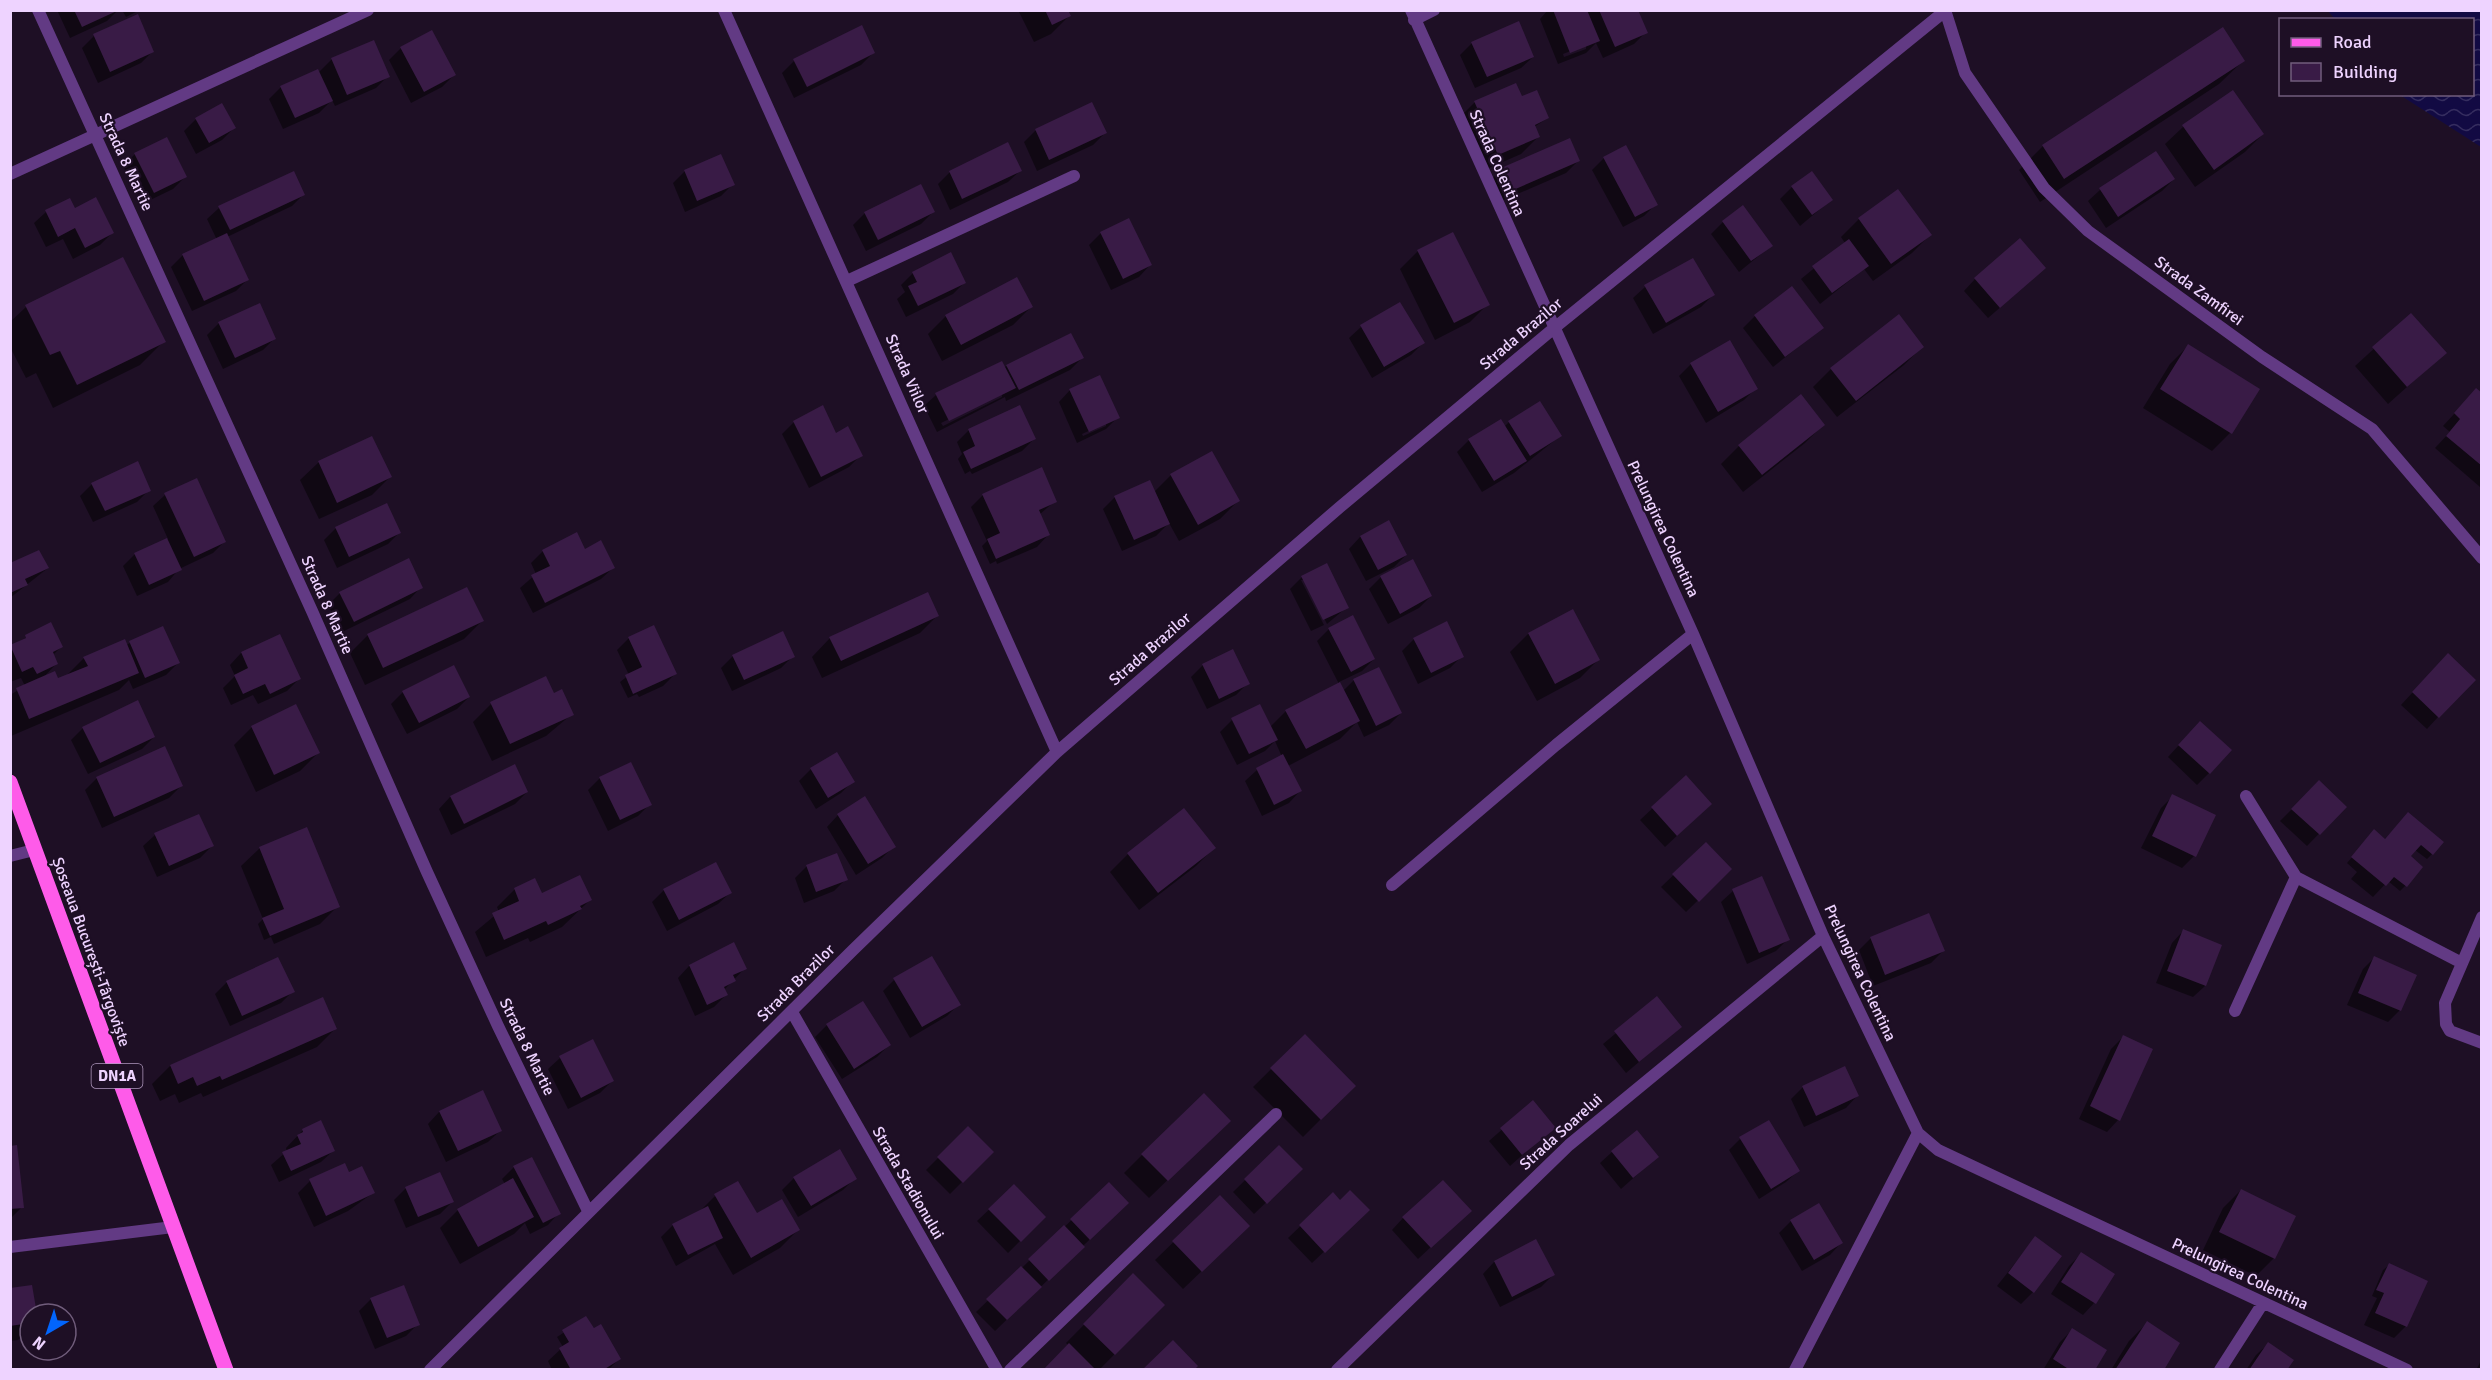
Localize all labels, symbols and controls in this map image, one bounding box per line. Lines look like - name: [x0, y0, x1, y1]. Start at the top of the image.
- legend: [2279, 18, 2474, 96]
- text: Road: [2333, 31, 2372, 53]
- text: Building: [2333, 61, 2397, 83]
- street label: Strada Colentina: [1465, 107, 1529, 219]
- street label: Strada 8 Martie: [95, 110, 157, 214]
- street label: Strada Zamfirei: [2151, 252, 2247, 330]
- street label: Strada Brazilor: [1476, 293, 1567, 374]
- street label: Strada Viilor: [881, 331, 933, 417]
- street label: Prelungirea Colentina: [1623, 458, 1703, 600]
- street label: Strada 8 Martie: [296, 553, 358, 657]
- street label: Strada Brazilor: [1105, 608, 1195, 690]
- street label: Șoseaua București-Târgoviște: [47, 855, 135, 1049]
- street label: Prelungirea Colentina: [1820, 902, 1900, 1044]
- street label: Strada Brazilor: [753, 940, 839, 1026]
- street label: Strada 8 Martie: [495, 995, 559, 1099]
- road number: DN1A: [92, 1064, 142, 1088]
- street label: Strada Soarelui: [1515, 1089, 1607, 1175]
- street label: Strada Stadionului: [868, 1123, 948, 1243]
- street label: Prelungirea Colentina: [2169, 1234, 2311, 1314]
- north arrow: [18, 1302, 78, 1362]
- text: N: [29, 1332, 50, 1354]

